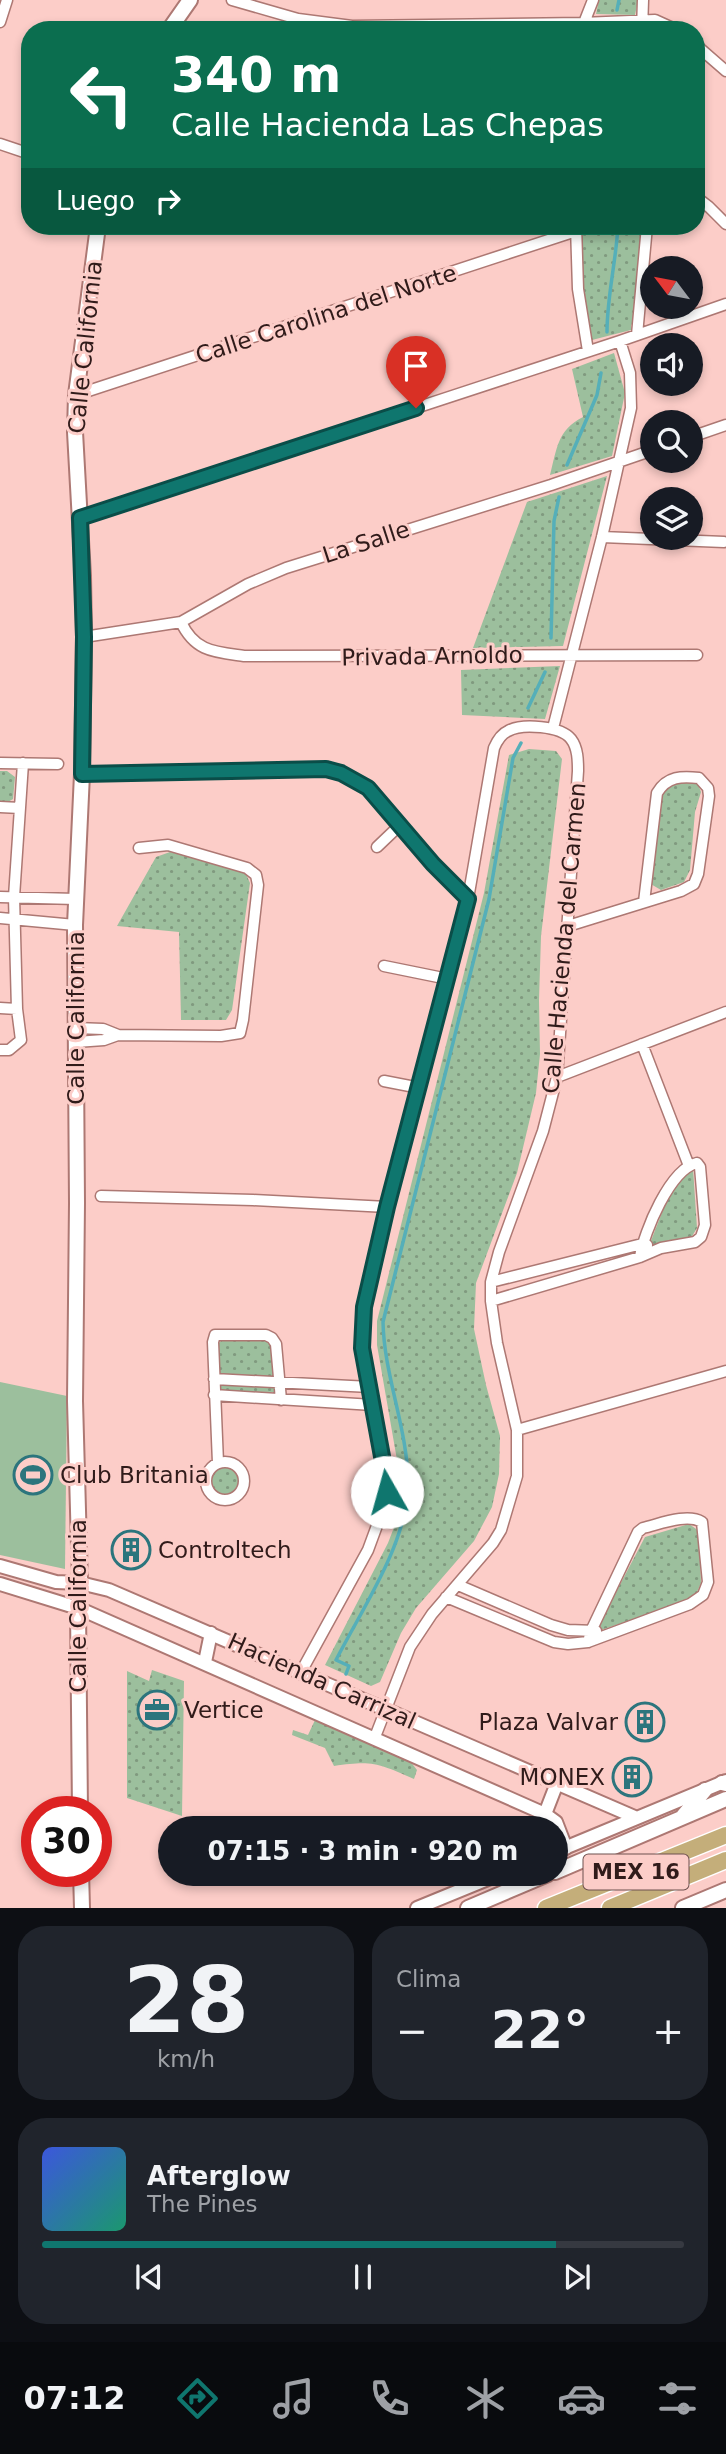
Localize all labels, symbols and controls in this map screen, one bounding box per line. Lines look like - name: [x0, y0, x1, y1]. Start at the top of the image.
- text: 340 m: [171, 47, 341, 104]
- icon: left: [56, 49, 147, 140]
- text: Calle Hacienda Las Chepas: [171, 106, 604, 144]
- icon: right: [149, 182, 187, 220]
- text: Luego: [56, 186, 135, 216]
- north arrow: [640, 256, 704, 318]
- map controls: [640, 256, 703, 550]
- street label: Calle California: [63, 259, 107, 435]
- street label: Calle Carolina del Norte: [192, 260, 460, 368]
- button: sound: [640, 333, 703, 396]
- pin: [386, 336, 446, 408]
- icon: arrive: [397, 347, 435, 385]
- button: search: [640, 410, 703, 473]
- button: layers: [640, 487, 703, 550]
- street label: La Salle: [319, 516, 413, 568]
- street label: Privada Arnoldo: [341, 641, 523, 671]
- street label: Calle Hacienda del Carmen: [537, 781, 591, 1095]
- street label: Calle California: [63, 931, 89, 1105]
- sports icon: Club Britania: [12, 1454, 54, 1496]
- position arrow: [350, 1455, 424, 1529]
- place label: Club Britania: [60, 1462, 209, 1488]
- street label: Calle California: [65, 1519, 91, 1693]
- building icon: Controltech: [110, 1529, 152, 1571]
- place label: Controltech: [158, 1537, 292, 1563]
- street label: Hacienda Carrizal: [224, 1628, 420, 1734]
- office icon: Vertice: [136, 1689, 178, 1731]
- place label: Vertice: [184, 1697, 264, 1723]
- building icon: Plaza Valvar: [624, 1701, 666, 1743]
- place label: Plaza Valvar: [479, 1709, 619, 1735]
- building icon: MONEX: [611, 1756, 653, 1798]
- place label: MONEX: [520, 1764, 605, 1790]
- speed limit sign: 30: [21, 1796, 112, 1887]
- text: 07:15 · 3 min · 920 m: [208, 1836, 518, 1866]
- road number: MEX 16: [584, 1854, 688, 1890]
- text: 28: [123, 1948, 249, 2053]
- text: Clima: [396, 1966, 461, 1992]
- text: 22°: [491, 2000, 589, 2060]
- text: −: [396, 2009, 428, 2053]
- text: +: [652, 2009, 684, 2053]
- text: km/h: [157, 2046, 215, 2072]
- text: Afterglow: [147, 2161, 291, 2191]
- text: The Pines: [147, 2191, 258, 2217]
- icon: previous: [130, 2258, 168, 2296]
- icon: pause: [344, 2258, 382, 2296]
- icon: next: [558, 2258, 596, 2296]
- icon: directions: [173, 2374, 222, 2423]
- icon: music: [269, 2374, 318, 2423]
- icon: phone: [365, 2374, 414, 2423]
- icon: climate: [461, 2374, 510, 2423]
- icon: car: [557, 2374, 606, 2423]
- icon: filters: [653, 2374, 702, 2423]
- text: 07:12: [24, 2379, 125, 2417]

